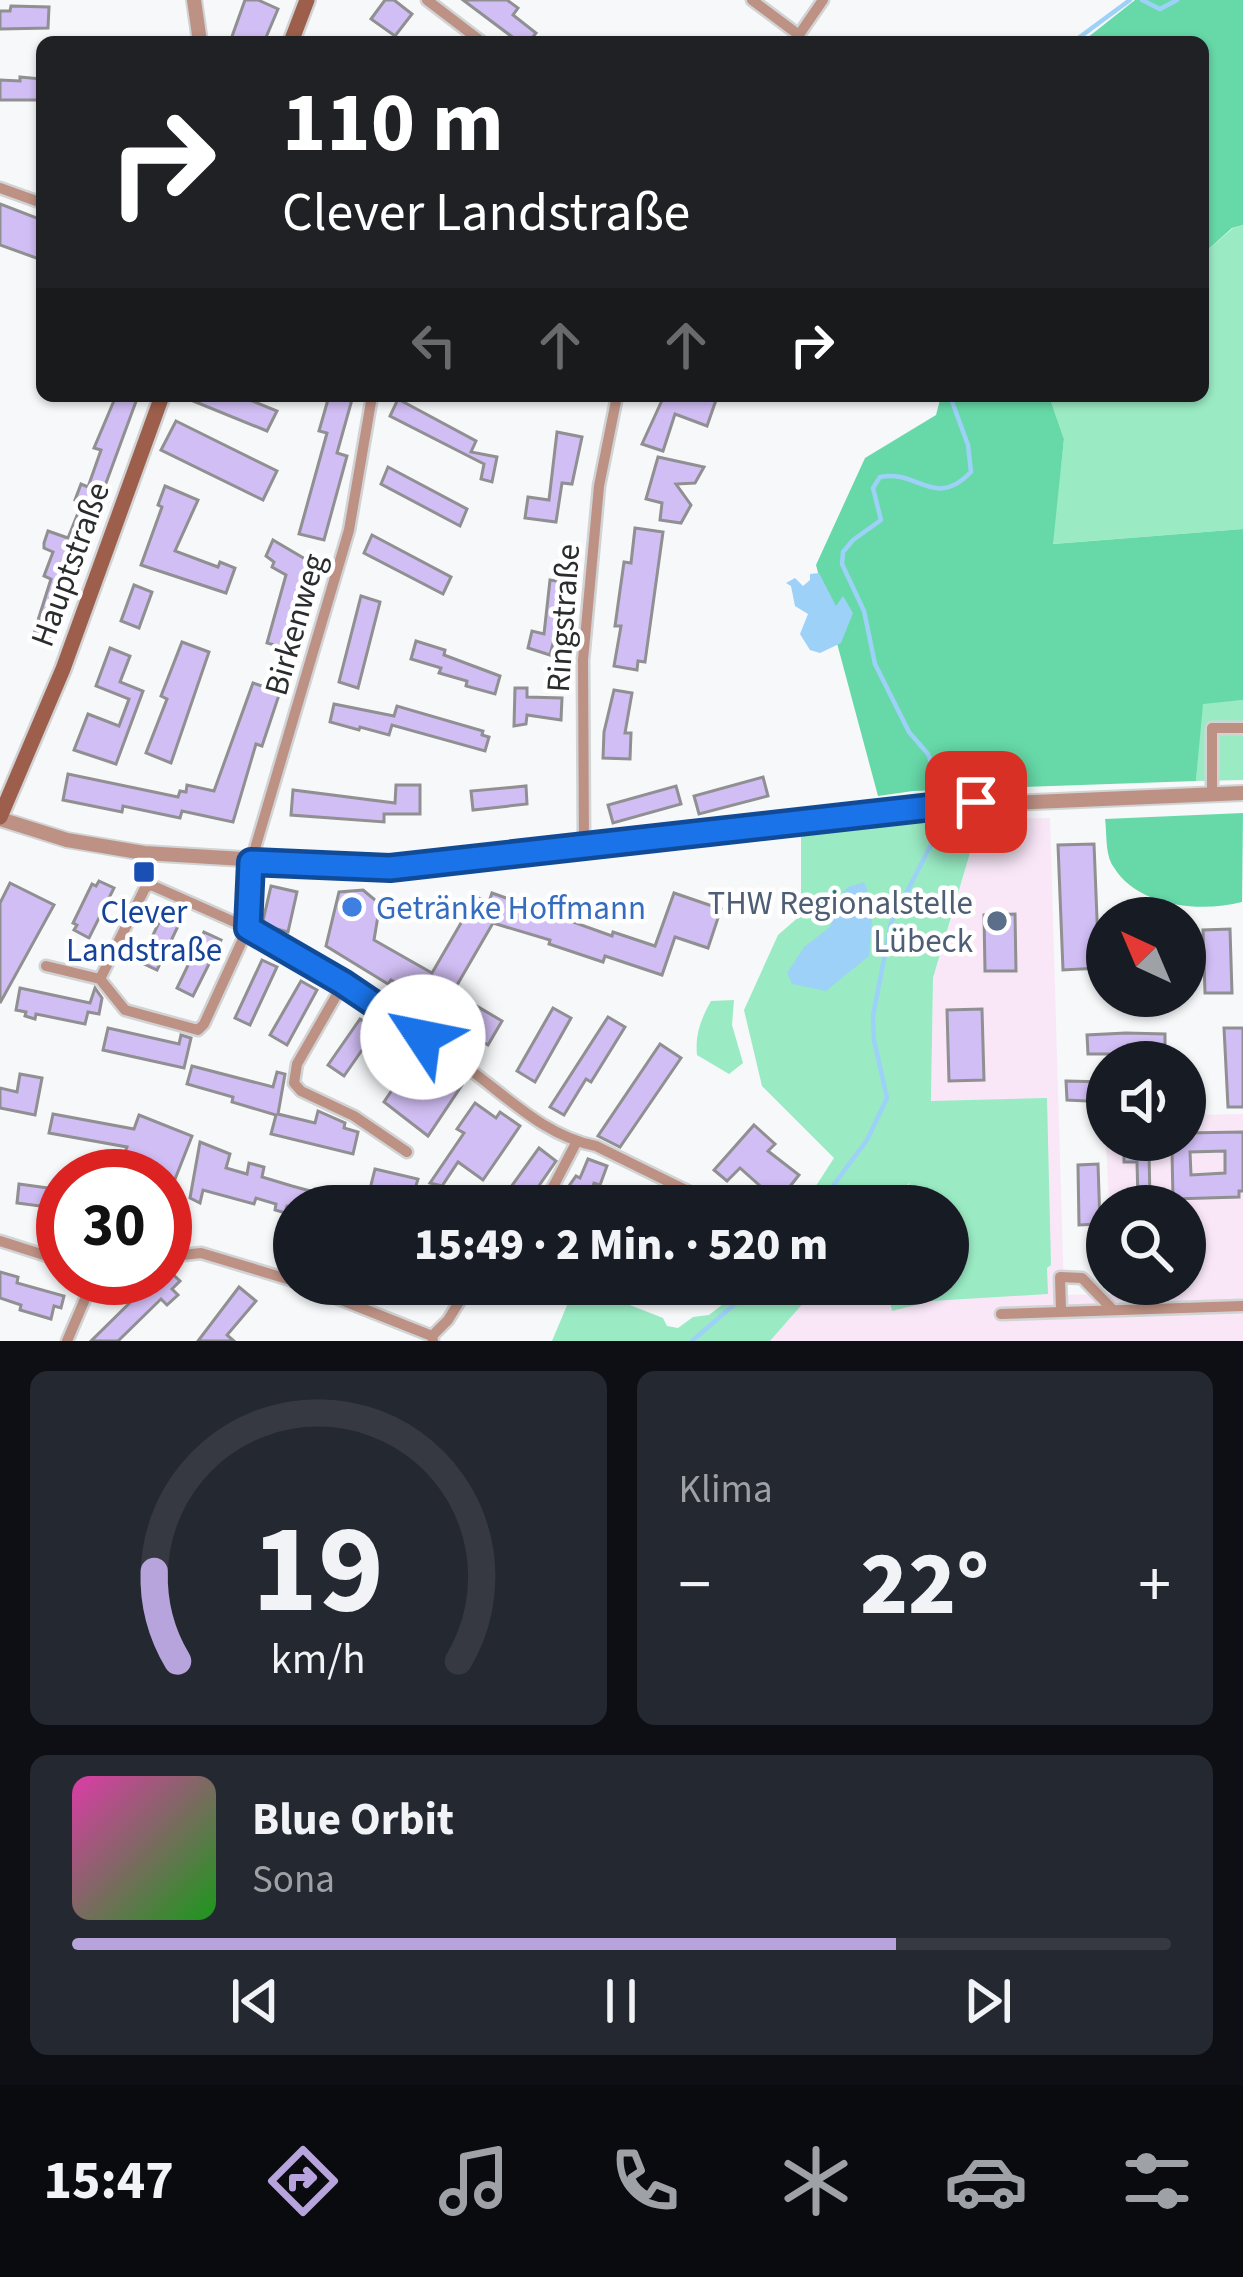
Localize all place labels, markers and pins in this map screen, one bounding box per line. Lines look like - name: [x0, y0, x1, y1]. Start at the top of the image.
- pin: [925, 751, 1027, 853]
- marker: Clever Landstraße: [131, 859, 157, 885]
- place label: THW Regionalstelle Lübeck: [708, 880, 974, 965]
- place label: Getränke Hoffmann: [376, 885, 646, 932]
- place label: Clever Landstraße: [66, 889, 222, 974]
- marker: Getränke Hoffmann: [339, 894, 365, 920]
- marker: THW Regionalstelle Lübeck: [984, 908, 1010, 934]

